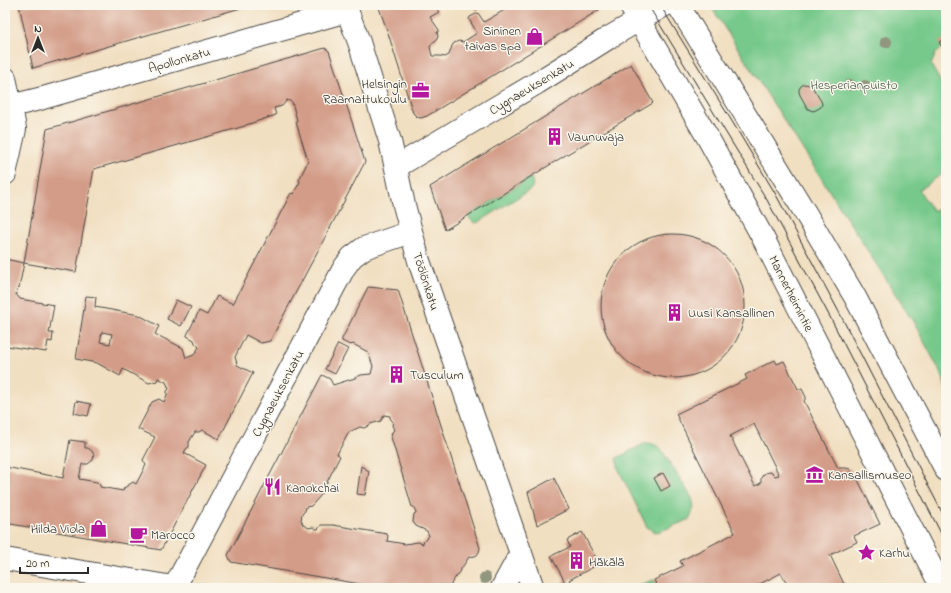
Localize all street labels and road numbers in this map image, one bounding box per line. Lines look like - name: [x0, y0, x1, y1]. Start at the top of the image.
- street label: Apollonkatu: [146, 43, 213, 78]
- street label: Cygnaeuksenkatu: [486, 54, 578, 121]
- street label: Töölönkatu: [407, 250, 444, 313]
- street label: Mannerheimintie: [763, 252, 818, 335]
- street label: Cygnaeuksenkatu: [247, 347, 310, 441]

